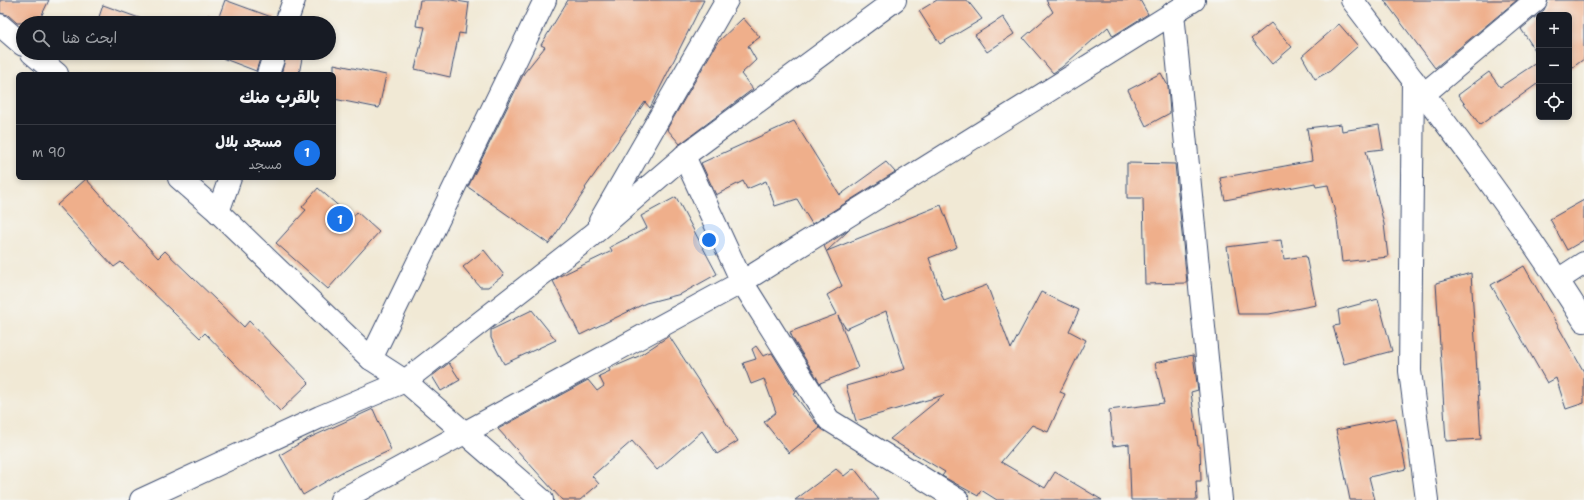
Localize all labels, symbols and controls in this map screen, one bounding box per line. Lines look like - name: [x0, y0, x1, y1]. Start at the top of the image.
- map controls: [1536, 12, 1572, 120]
- button: +: [1536, 12, 1572, 48]
- search box: [16, 16, 336, 60]
- icon: search: [30, 27, 52, 49]
- text: ابحث هنا: [62, 28, 117, 48]
- button: −: [1536, 48, 1572, 84]
- button: locate: [1536, 84, 1572, 120]
- text: بالقرب منك: [240, 86, 320, 108]
- text: مسجد بلال: [215, 132, 282, 152]
- text: 90 m: [32, 144, 66, 161]
- text: 1: [304, 144, 310, 161]
- text: مسجد: [249, 156, 282, 173]
- pin: 1: [327, 204, 353, 234]
- your location: [699, 230, 719, 250]

